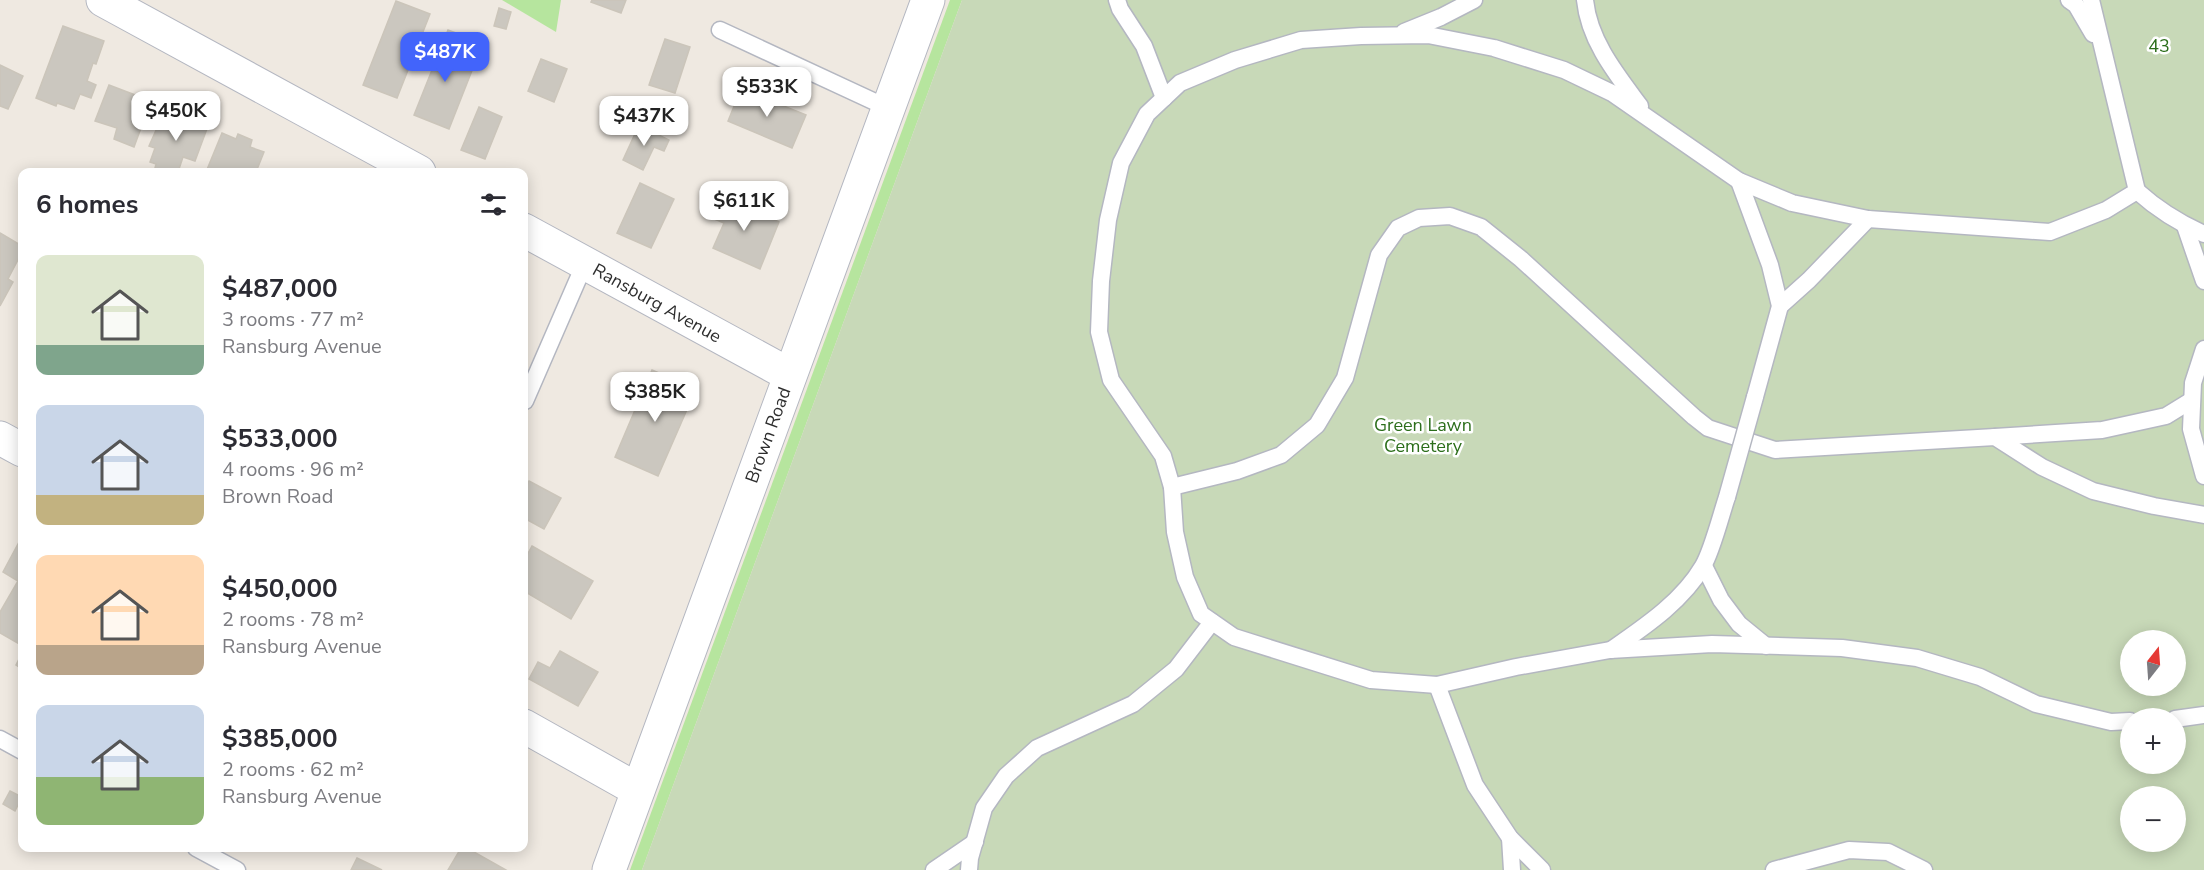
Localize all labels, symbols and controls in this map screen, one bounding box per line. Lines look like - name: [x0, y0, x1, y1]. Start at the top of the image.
- pin: $487K: [403, 32, 487, 83]
- park label: 43: [2148, 34, 2170, 58]
- text: $487K: [414, 38, 476, 65]
- pin: $533K: [725, 67, 809, 118]
- text: $533K: [736, 73, 798, 100]
- pin: $450K: [134, 91, 218, 142]
- pin: $437K: [602, 96, 686, 147]
- text: $450K: [145, 97, 207, 124]
- text: $437K: [613, 102, 675, 129]
- pin: $611K: [702, 181, 786, 232]
- text: 6 homes: [36, 187, 138, 222]
- text: $611K: [713, 187, 775, 214]
- icon: filters: [477, 188, 510, 221]
- street label: Ransburg Avenue: [588, 258, 726, 348]
- text: $487,000: [222, 271, 338, 306]
- icon: home: [84, 279, 156, 351]
- text: 3 rooms · 77 m²: [222, 306, 364, 333]
- text: Ransburg Avenue: [222, 333, 382, 360]
- pin: $385K: [613, 372, 697, 423]
- text: $385K: [624, 378, 686, 405]
- street label: Brown Road: [740, 384, 796, 486]
- park label: Green Lawn Cemetery: [1374, 413, 1472, 458]
- text: $533,000: [222, 421, 338, 456]
- icon: home: [84, 429, 156, 501]
- text: 4 rooms · 96 m²: [222, 456, 364, 483]
- text: Brown Road: [222, 483, 333, 510]
- text: $450,000: [222, 571, 338, 606]
- icon: home: [84, 579, 156, 651]
- text: 2 rooms · 78 m²: [222, 606, 364, 633]
- north arrow: [2120, 630, 2186, 696]
- map controls: [2120, 630, 2186, 852]
- text: Ransburg Avenue: [222, 633, 382, 660]
- button: +: [2120, 708, 2186, 774]
- text: $385,000: [222, 721, 338, 756]
- icon: home: [84, 729, 156, 801]
- text: 2 rooms · 62 m²: [222, 756, 364, 783]
- text: Ransburg Avenue: [222, 783, 382, 810]
- button: −: [2120, 786, 2186, 852]

